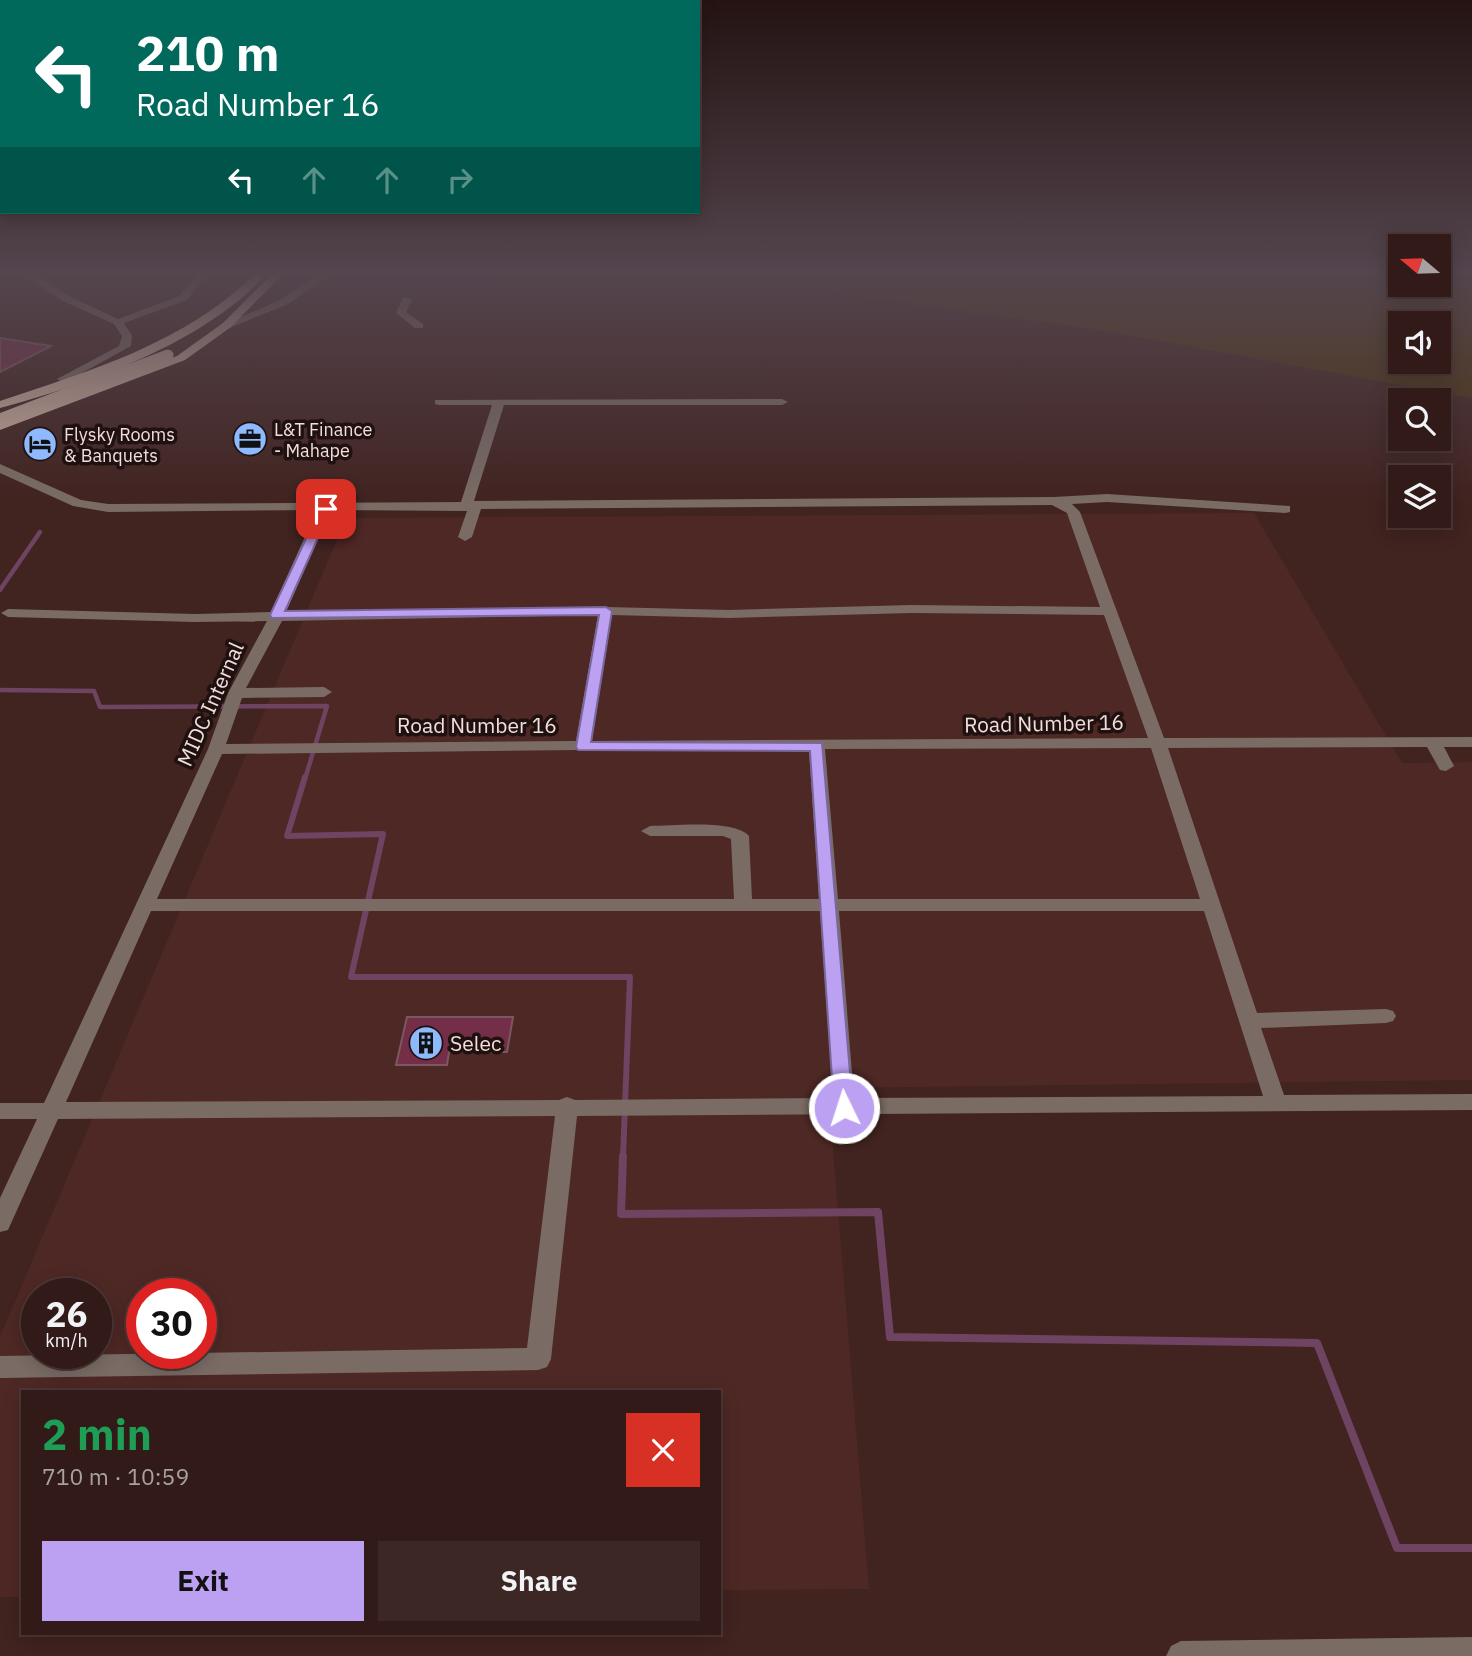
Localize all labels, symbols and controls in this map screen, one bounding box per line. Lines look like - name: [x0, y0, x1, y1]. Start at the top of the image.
- text: 210 m: [136, 21, 280, 84]
- icon: left: [21, 28, 112, 119]
- text: Road Number 16: [136, 83, 380, 125]
- icon: left: [222, 161, 260, 199]
- icon: ahead: [295, 161, 333, 199]
- icon: ahead: [368, 161, 406, 199]
- icon: right: [441, 161, 479, 199]
- north arrow: [1388, 234, 1451, 298]
- map controls: [1388, 234, 1451, 528]
- button: sound: [1388, 311, 1451, 374]
- button: search: [1388, 388, 1451, 451]
- place label: L&T Finance - Mahape: [274, 418, 373, 462]
- office icon: L&T Finance - Mahape: [231, 420, 269, 458]
- place label: Flysky Rooms & Banquets: [64, 423, 175, 467]
- hotel icon: Flysky Rooms & Banquets: [21, 425, 59, 463]
- button: layers: [1388, 465, 1451, 528]
- pin: [296, 479, 356, 539]
- icon: arrive: [307, 490, 345, 528]
- street label: MIDC Internal: [170, 637, 250, 771]
- street label: Road Number 16: [964, 708, 1124, 738]
- street label: Road Number 16: [397, 711, 557, 739]
- building icon: Selec: [407, 1024, 445, 1062]
- place label: Selec: [450, 1029, 502, 1057]
- position arrow: [807, 1071, 881, 1145]
- speed limit sign: 30: [126, 1278, 217, 1369]
- text: 26: [45, 1291, 88, 1337]
- text: km/h: [45, 1329, 88, 1352]
- text: 2 min: [42, 1407, 152, 1462]
- button: close: [626, 1413, 700, 1487]
- text: 710 m · 10:59: [42, 1461, 189, 1491]
- button: Exit: [42, 1541, 364, 1621]
- button: Share: [378, 1541, 700, 1621]

